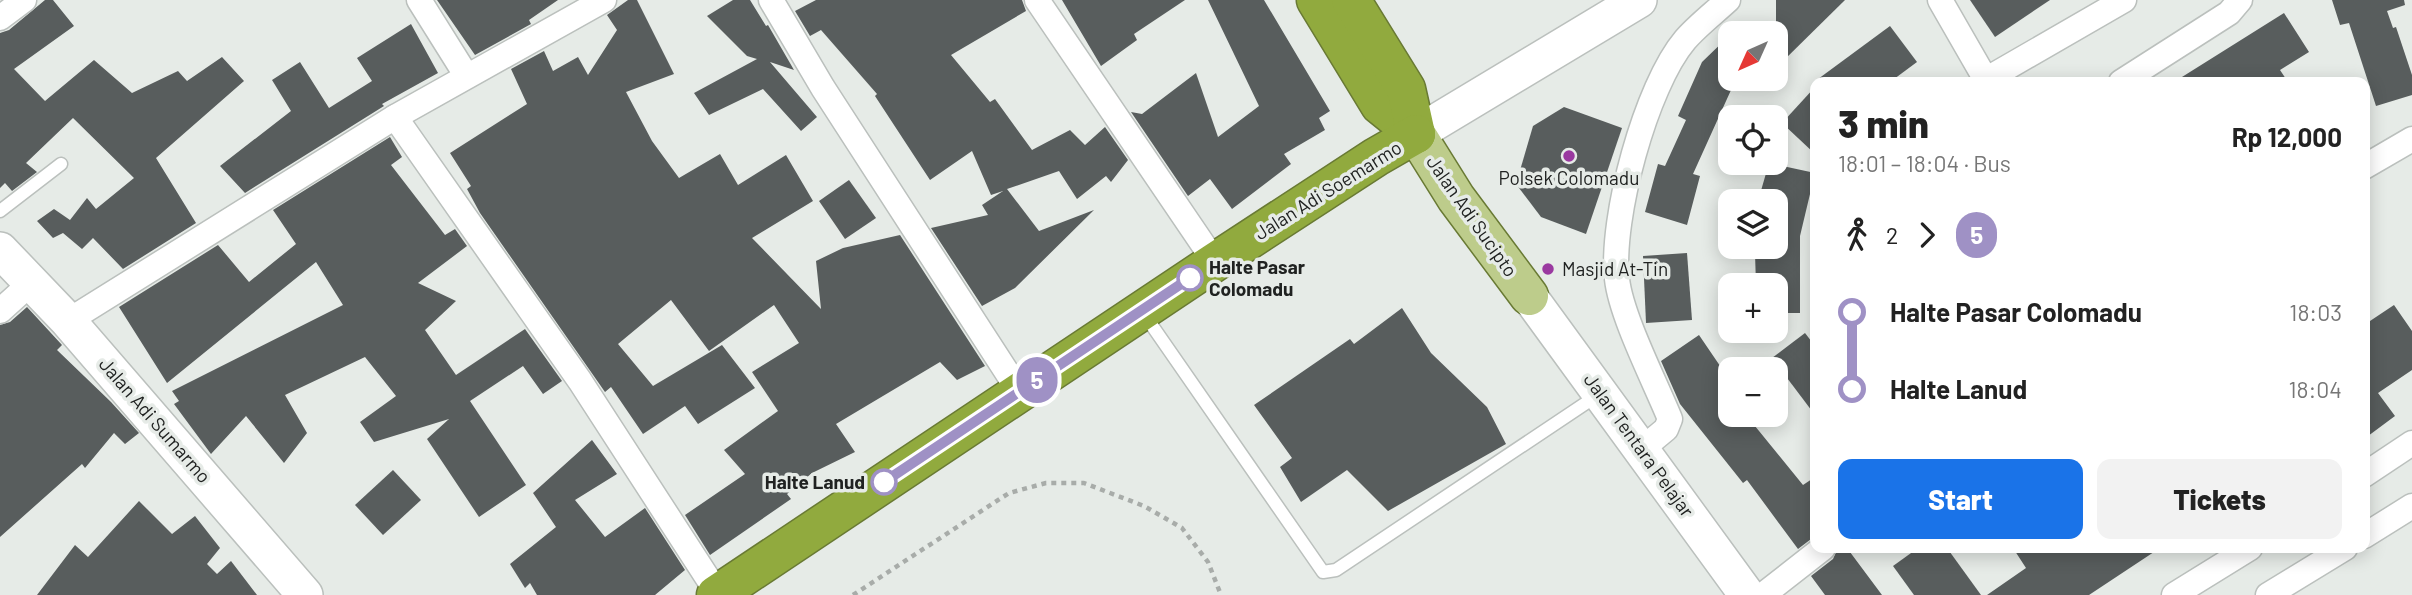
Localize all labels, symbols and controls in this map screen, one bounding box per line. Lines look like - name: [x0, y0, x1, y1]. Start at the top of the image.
- north arrow: [1718, 21, 1788, 91]
- map controls: [1718, 21, 1788, 427]
- text: 3 min: [1838, 100, 1929, 146]
- button: locate: [1718, 105, 1788, 175]
- text: Rp 12,000: [2232, 121, 2342, 152]
- street label: Jalan Adi Soemarmo: [1250, 135, 1405, 244]
- marker: Polsek Colomadu: [1561, 148, 1577, 164]
- text: 18:01 – 18:04 · Bus: [1838, 149, 2011, 177]
- street label: Jalan Adi Sucipto: [1422, 151, 1523, 281]
- place label: Polsek Colomadu: [1499, 166, 1639, 189]
- button: layers: [1718, 189, 1788, 259]
- icon: walk: [1838, 216, 1876, 254]
- icon: forward: [1908, 216, 1946, 254]
- text: 5: [1970, 220, 1983, 249]
- text: 2: [1886, 221, 1898, 249]
- place label: Halte Pasar Colomadu: [1209, 255, 1306, 300]
- place label: Masjid At-Tin: [1562, 257, 1668, 280]
- marker: Masjid At-Tin: [1540, 261, 1556, 277]
- marker: Halte Pasar Colomadu: [1177, 265, 1203, 291]
- button: +: [1718, 273, 1788, 343]
- text: Halte Pasar Colomadu: [1890, 296, 2142, 327]
- text: 18:03: [2289, 298, 2342, 326]
- street label: Jalan Adi Sumarmo: [95, 352, 216, 487]
- line badge: 5: [1014, 357, 1060, 403]
- button: −: [1718, 357, 1788, 427]
- text: 5: [1031, 365, 1043, 394]
- street label: Jalan Tentara Pelajar: [1580, 368, 1699, 521]
- text: Halte Lanud: [1890, 373, 2027, 404]
- text: 18:04: [2289, 375, 2342, 403]
- button: Start: [1838, 459, 2083, 539]
- button: Tickets: [2097, 459, 2342, 539]
- marker: Halte Lanud: [871, 469, 897, 495]
- place label: Halte Lanud: [765, 470, 865, 493]

